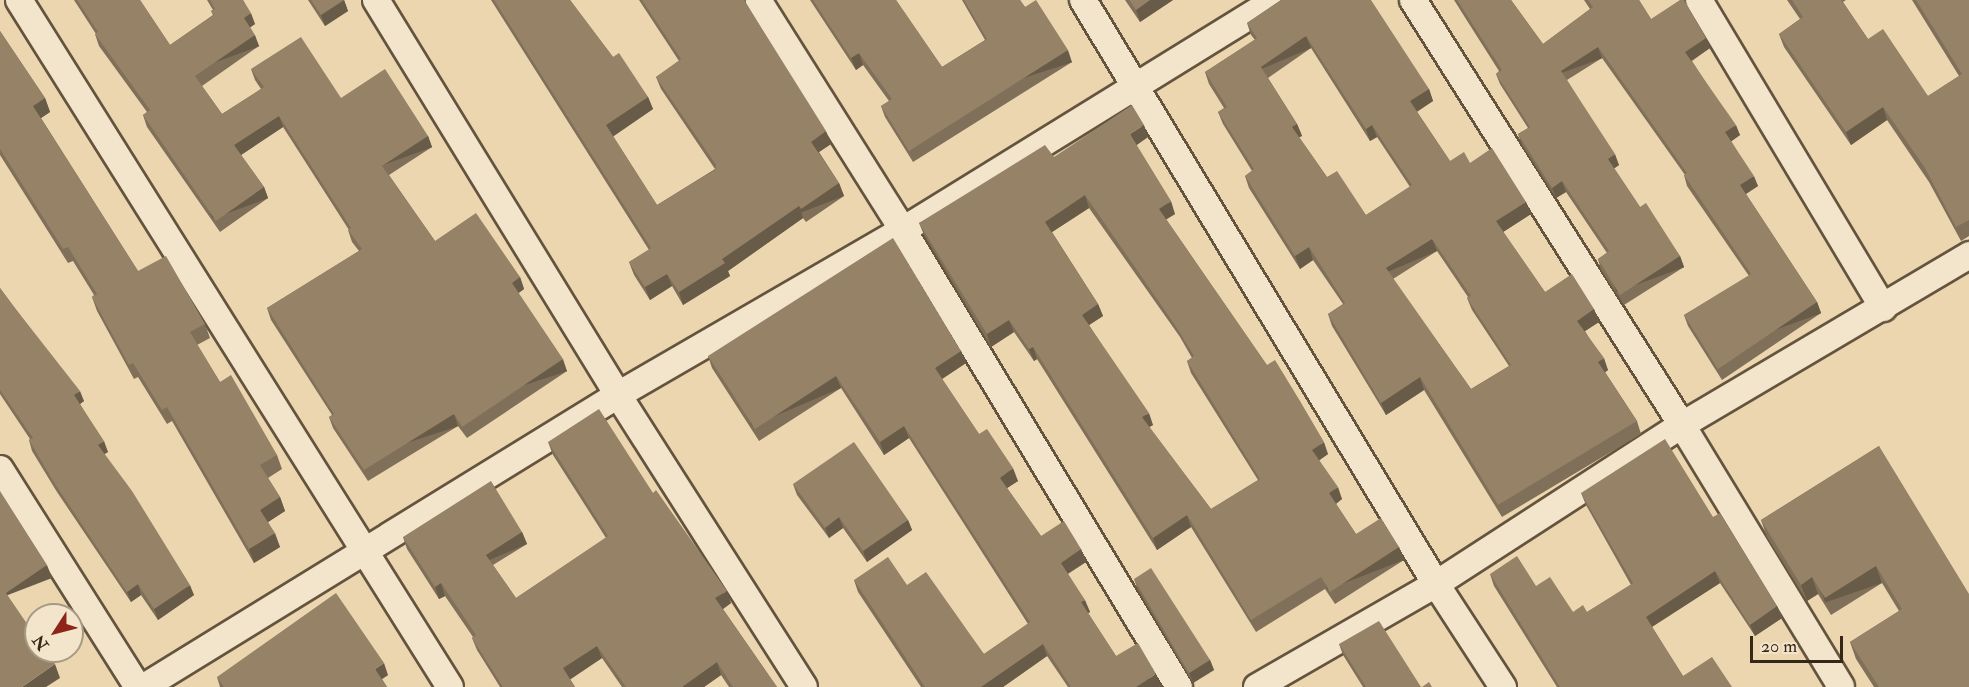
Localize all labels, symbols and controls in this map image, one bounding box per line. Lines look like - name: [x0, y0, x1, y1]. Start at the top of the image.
- north arrow: [24, 603, 84, 663]
- scale bar: [1753, 624, 1846, 662]
- text: N: [29, 631, 53, 654]
- text: 20 m: [1761, 635, 1797, 658]

